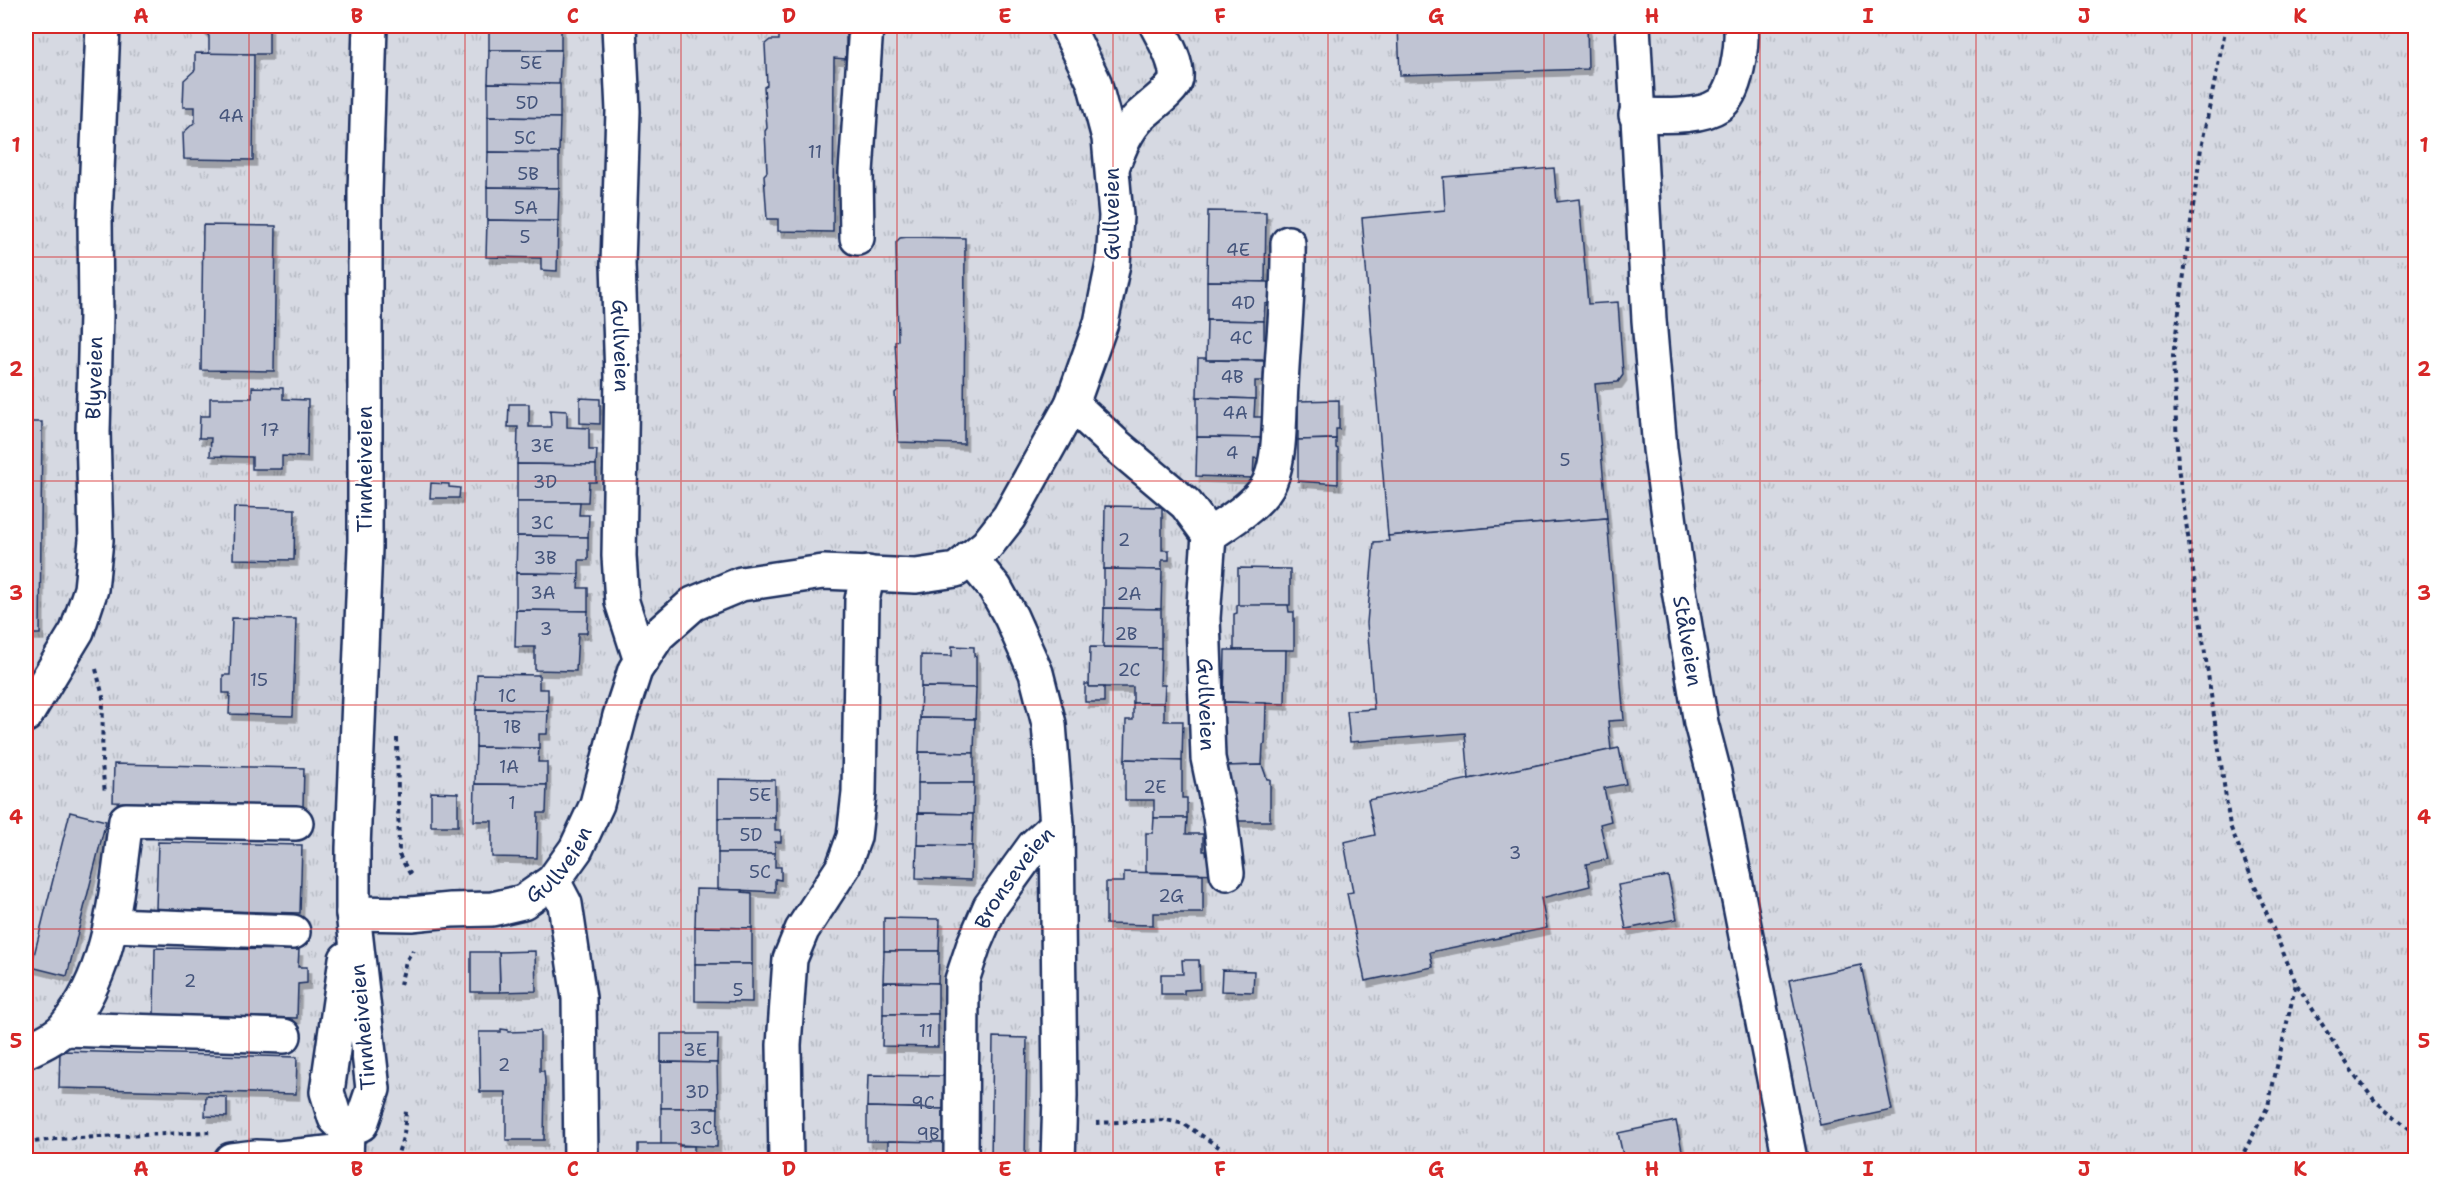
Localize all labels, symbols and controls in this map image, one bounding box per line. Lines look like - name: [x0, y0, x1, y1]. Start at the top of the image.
- text: A: [133, 3, 149, 29]
- text: B: [351, 3, 363, 29]
- text: C: [567, 3, 579, 29]
- text: D: [782, 3, 796, 29]
- text: E: [998, 3, 1012, 29]
- text: F: [1214, 3, 1226, 29]
- text: G: [1428, 3, 1444, 29]
- text: H: [1645, 3, 1659, 29]
- text: I: [1862, 3, 1874, 29]
- text: J: [2078, 3, 2091, 29]
- text: K: [2293, 3, 2307, 29]
- house number: 5E: [520, 51, 542, 75]
- house number: 5D: [516, 91, 539, 115]
- house number: 4A: [218, 104, 244, 128]
- house number: 5C: [514, 126, 536, 150]
- text: 1: [11, 132, 21, 158]
- text: 1: [2419, 132, 2429, 158]
- house number: 11: [808, 140, 822, 164]
- house number: 5B: [517, 162, 539, 186]
- street label: Gullveien: [1098, 167, 1126, 261]
- house number: 5A: [514, 196, 538, 220]
- house number: 5: [519, 225, 531, 249]
- house number: 4E: [1226, 238, 1250, 262]
- house number: 4D: [1231, 291, 1255, 315]
- street label: Gullveien: [605, 299, 636, 393]
- house number: 4C: [1229, 326, 1253, 350]
- street label: Blyveien: [79, 336, 109, 420]
- text: 2: [9, 356, 23, 382]
- text: 2: [2417, 356, 2431, 382]
- house number: 4B: [1220, 365, 1244, 389]
- house number: 4A: [1222, 401, 1248, 425]
- street label: Tinnheiveien: [351, 405, 379, 532]
- house number: 17: [260, 418, 280, 442]
- house number: 3E: [530, 434, 554, 458]
- house number: 4: [1226, 441, 1238, 465]
- house number: 5: [1559, 448, 1571, 472]
- house number: 3D: [533, 470, 557, 494]
- house number: 3C: [530, 511, 554, 535]
- house number: 2: [1118, 528, 1130, 552]
- house number: 3B: [533, 546, 557, 570]
- text: 3: [9, 580, 23, 606]
- text: 3: [2417, 580, 2431, 606]
- house number: 3A: [530, 581, 556, 605]
- house number: 2A: [1117, 582, 1141, 606]
- street label: Stålveien: [1666, 594, 1709, 689]
- house number: 3: [540, 617, 552, 641]
- house number: 2B: [1115, 622, 1137, 646]
- street label: Gullveien: [1190, 657, 1222, 752]
- house number: 2C: [1117, 658, 1141, 682]
- house number: 15: [250, 668, 268, 692]
- house number: 1C: [498, 684, 516, 708]
- house number: 1B: [503, 715, 521, 739]
- house number: 1A: [499, 755, 519, 779]
- house number: 2E: [1143, 775, 1167, 799]
- house number: 5E: [749, 783, 771, 807]
- house number: 1: [508, 791, 516, 815]
- text: 4: [9, 804, 23, 830]
- text: 4: [2417, 804, 2431, 830]
- street label: Bronseveien: [968, 820, 1060, 933]
- street label: Gullveien: [520, 822, 599, 910]
- house number: 5D: [740, 823, 763, 847]
- house number: 3: [1509, 841, 1521, 865]
- house number: 5C: [749, 860, 771, 884]
- house number: 2G: [1158, 884, 1184, 908]
- street label: Tinnheiveien: [344, 962, 382, 1091]
- house number: 2: [184, 969, 196, 993]
- house number: 5: [732, 978, 744, 1002]
- house number: 11: [919, 1019, 933, 1043]
- text: 5: [10, 1028, 22, 1054]
- text: 5: [2418, 1028, 2430, 1054]
- house number: 3E: [683, 1038, 707, 1062]
- house number: 2: [498, 1053, 510, 1077]
- house number: 3D: [685, 1080, 709, 1104]
- house number: 9C: [911, 1091, 935, 1115]
- house number: 3C: [689, 1116, 713, 1140]
- house number: 9B: [916, 1122, 940, 1146]
- text: A: [133, 1156, 149, 1182]
- text: B: [351, 1156, 363, 1182]
- text: C: [567, 1156, 579, 1182]
- text: D: [782, 1156, 796, 1182]
- text: E: [998, 1156, 1012, 1182]
- text: F: [1214, 1156, 1226, 1182]
- text: G: [1428, 1156, 1444, 1182]
- text: H: [1645, 1156, 1659, 1182]
- text: I: [1862, 1156, 1874, 1182]
- text: J: [2078, 1156, 2091, 1182]
- text: K: [2293, 1156, 2307, 1182]

